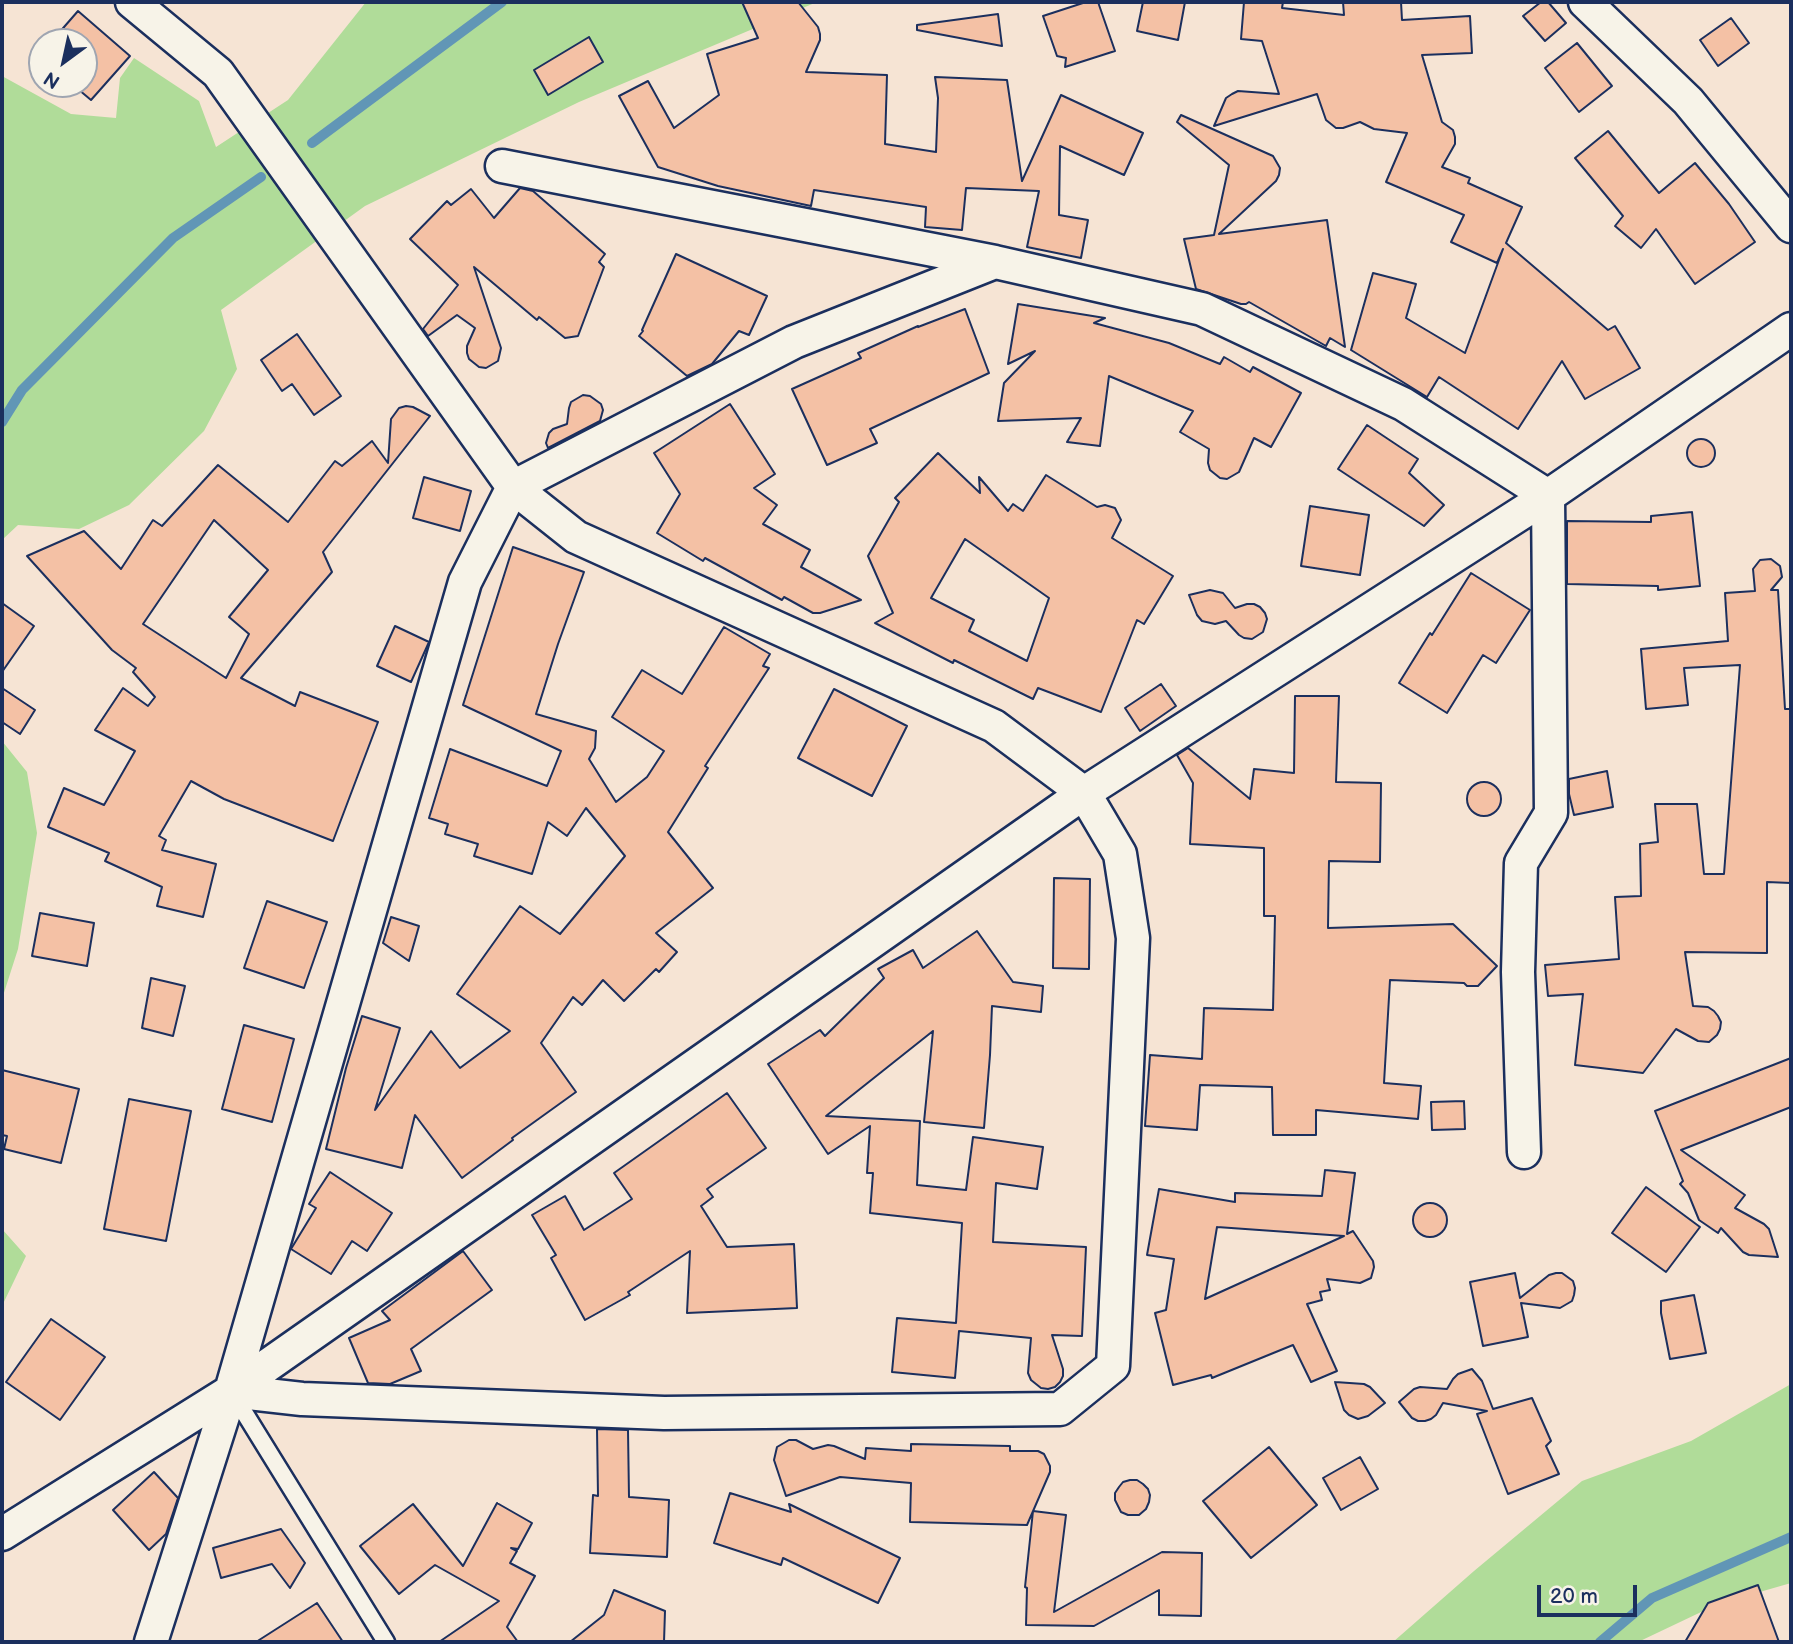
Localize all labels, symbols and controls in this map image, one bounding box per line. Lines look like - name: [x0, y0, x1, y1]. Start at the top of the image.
- north arrow: [28, 28, 98, 98]
- text: N: [40, 66, 65, 93]
- scale bar: [1541, 1570, 1641, 1614]
- text: 20 m: [1550, 1584, 1598, 1609]

